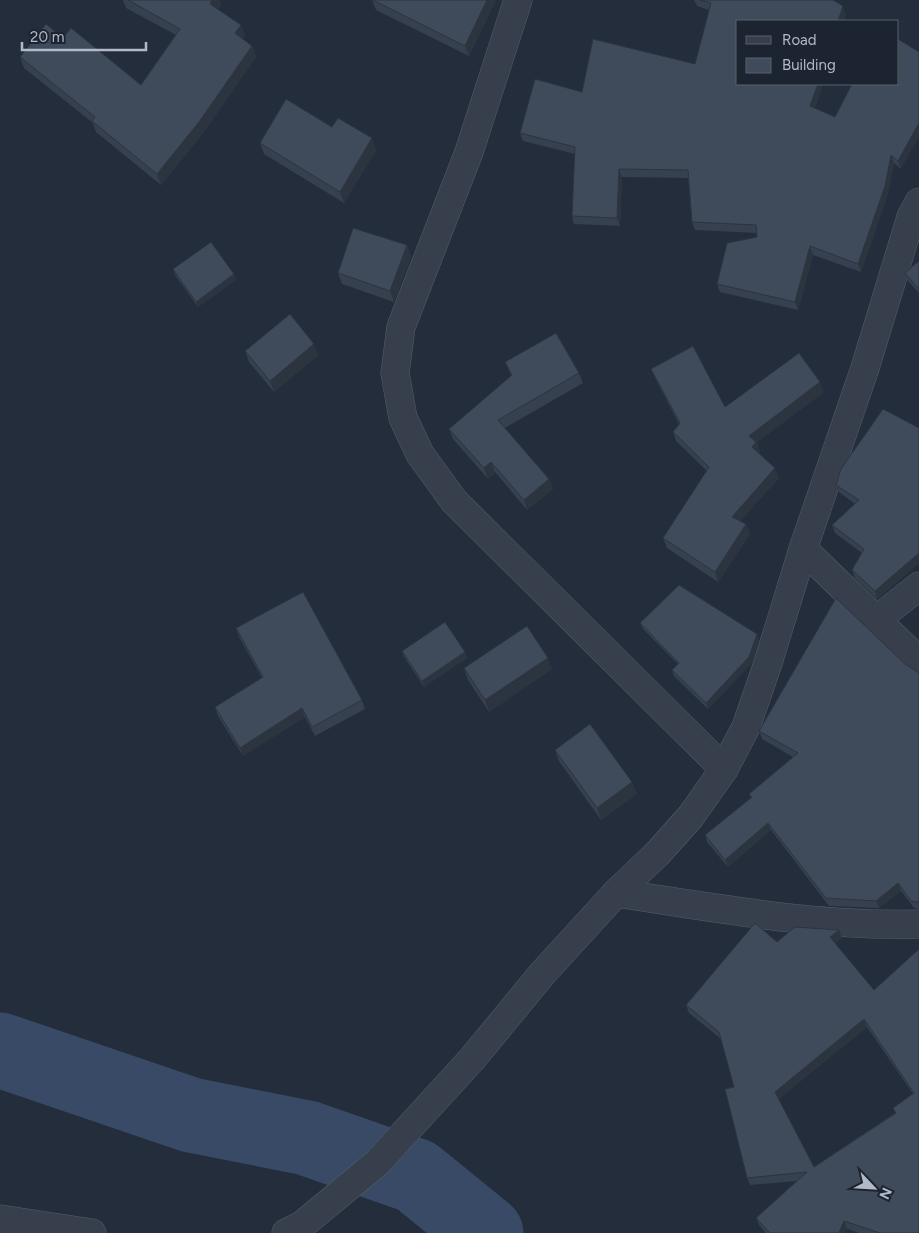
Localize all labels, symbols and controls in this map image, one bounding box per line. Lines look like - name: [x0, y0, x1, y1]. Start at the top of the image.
- scale bar: [22, 20, 146, 52]
- legend: [736, 20, 899, 85]
- text: 20 m: [30, 28, 64, 46]
- text: Road: [782, 31, 817, 49]
- text: Building: [782, 56, 836, 74]
- north arrow: [849, 1163, 899, 1213]
- text: N: [875, 1185, 895, 1202]

